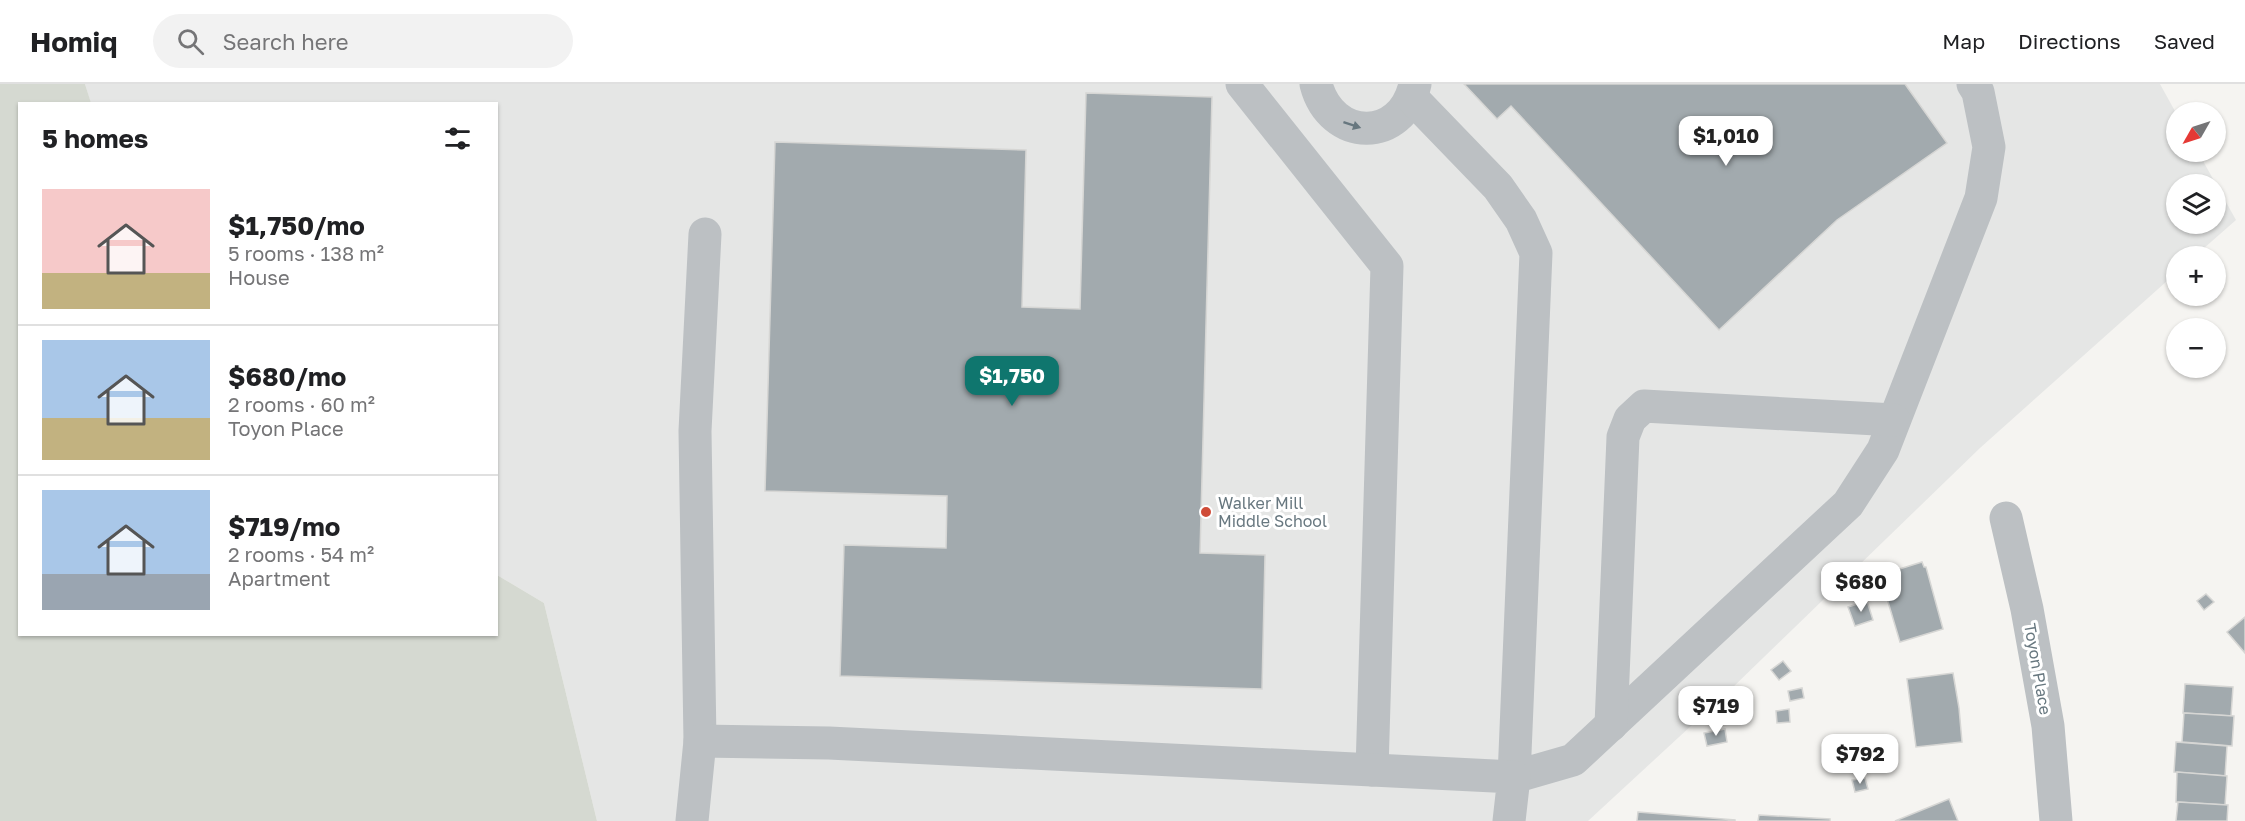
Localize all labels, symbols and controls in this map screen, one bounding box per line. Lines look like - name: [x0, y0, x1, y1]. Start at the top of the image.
- search box: [153, 14, 573, 68]
- text: Homiq: [30, 25, 117, 58]
- icon: search: [174, 25, 207, 58]
- text: Search here: [222, 28, 349, 55]
- text: Map: [1942, 28, 1985, 54]
- text: Directions: [2018, 28, 2121, 54]
- text: Saved: [2154, 28, 2215, 54]
- north arrow: [2166, 102, 2226, 162]
- map controls: [2166, 102, 2226, 378]
- pin: $1,010: [1677, 116, 1775, 167]
- one-way arrow: [1343, 121, 1361, 130]
- icon: filters: [441, 122, 474, 155]
- text: 5 homes: [42, 123, 148, 154]
- text: $1,010: [1693, 123, 1759, 147]
- button: layers: [2166, 174, 2226, 234]
- text: $1,750/mo: [228, 210, 365, 241]
- icon: home: [90, 213, 162, 285]
- text: 5 rooms · 138 m²: [228, 241, 384, 265]
- button: +: [2166, 246, 2226, 306]
- text: House: [228, 265, 290, 289]
- button: −: [2166, 318, 2226, 378]
- pin: $1,750: [963, 356, 1061, 407]
- text: $680/mo: [228, 361, 346, 392]
- text: $1,750: [979, 363, 1045, 387]
- icon: home: [90, 364, 162, 436]
- text: 2 rooms · 60 m²: [228, 392, 375, 416]
- text: Toyon Place: [228, 416, 344, 440]
- place label: Walker Mill Middle School: [1218, 493, 1327, 531]
- marker: Walker Mill Middle School: [1199, 505, 1213, 519]
- text: $719/mo: [228, 511, 340, 542]
- icon: home: [90, 514, 162, 586]
- text: 2 rooms · 54 m²: [228, 542, 374, 566]
- pin: $680: [1825, 562, 1897, 613]
- text: Apartment: [228, 566, 331, 590]
- text: $680: [1835, 569, 1887, 593]
- street label: Toyon Place: [2020, 622, 2056, 716]
- pin: $719: [1680, 686, 1752, 737]
- text: $719: [1692, 693, 1740, 717]
- pin: $792: [1824, 734, 1896, 785]
- text: $792: [1835, 741, 1885, 765]

